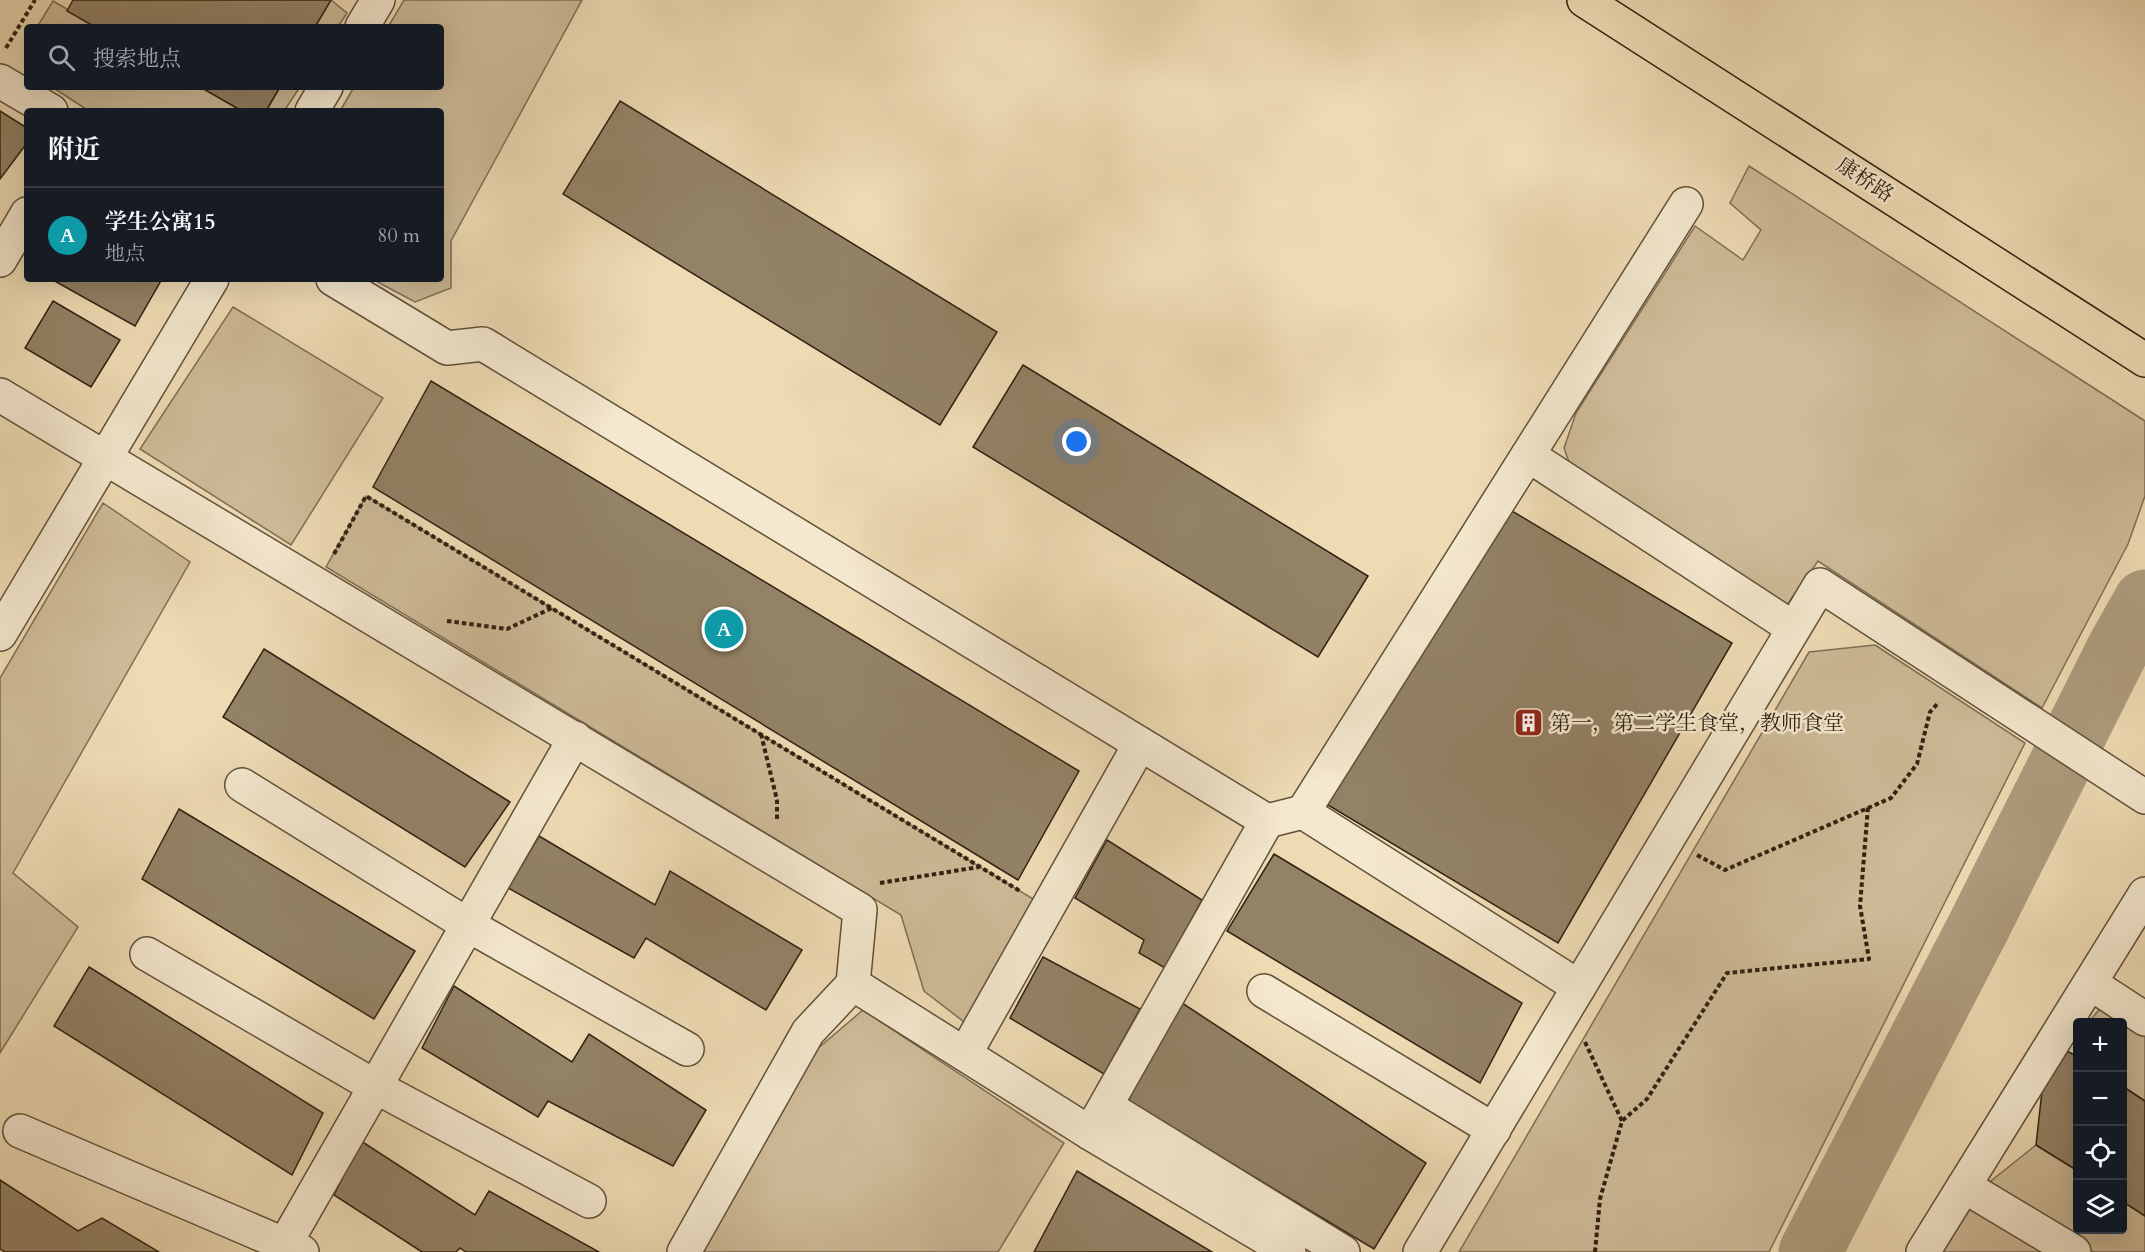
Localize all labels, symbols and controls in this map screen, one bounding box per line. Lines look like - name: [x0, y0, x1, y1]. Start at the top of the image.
- search box: [24, 24, 444, 90]
- icon: search: [45, 41, 78, 74]
- text: 搜索地点: [93, 44, 181, 74]
- text: 附近: [48, 132, 100, 167]
- street label: 康桥路: [1831, 151, 1899, 209]
- text: 学生公寓15: [105, 207, 216, 237]
- text: A: [60, 222, 75, 249]
- text: 80 m: [377, 222, 420, 249]
- text: 地点: [105, 240, 145, 267]
- your location: [1062, 427, 1091, 456]
- pin: A: [704, 606, 744, 652]
- building icon: 第一，第二学生食堂，教师食堂: [1513, 707, 1545, 739]
- place label: 第一，第二学生食堂，教师食堂: [1550, 709, 1844, 738]
- map controls: [2073, 1018, 2127, 1234]
- button: +: [2073, 1018, 2127, 1072]
- button: −: [2073, 1072, 2127, 1126]
- button: locate: [2073, 1126, 2127, 1180]
- button: layers: [2073, 1180, 2127, 1234]

